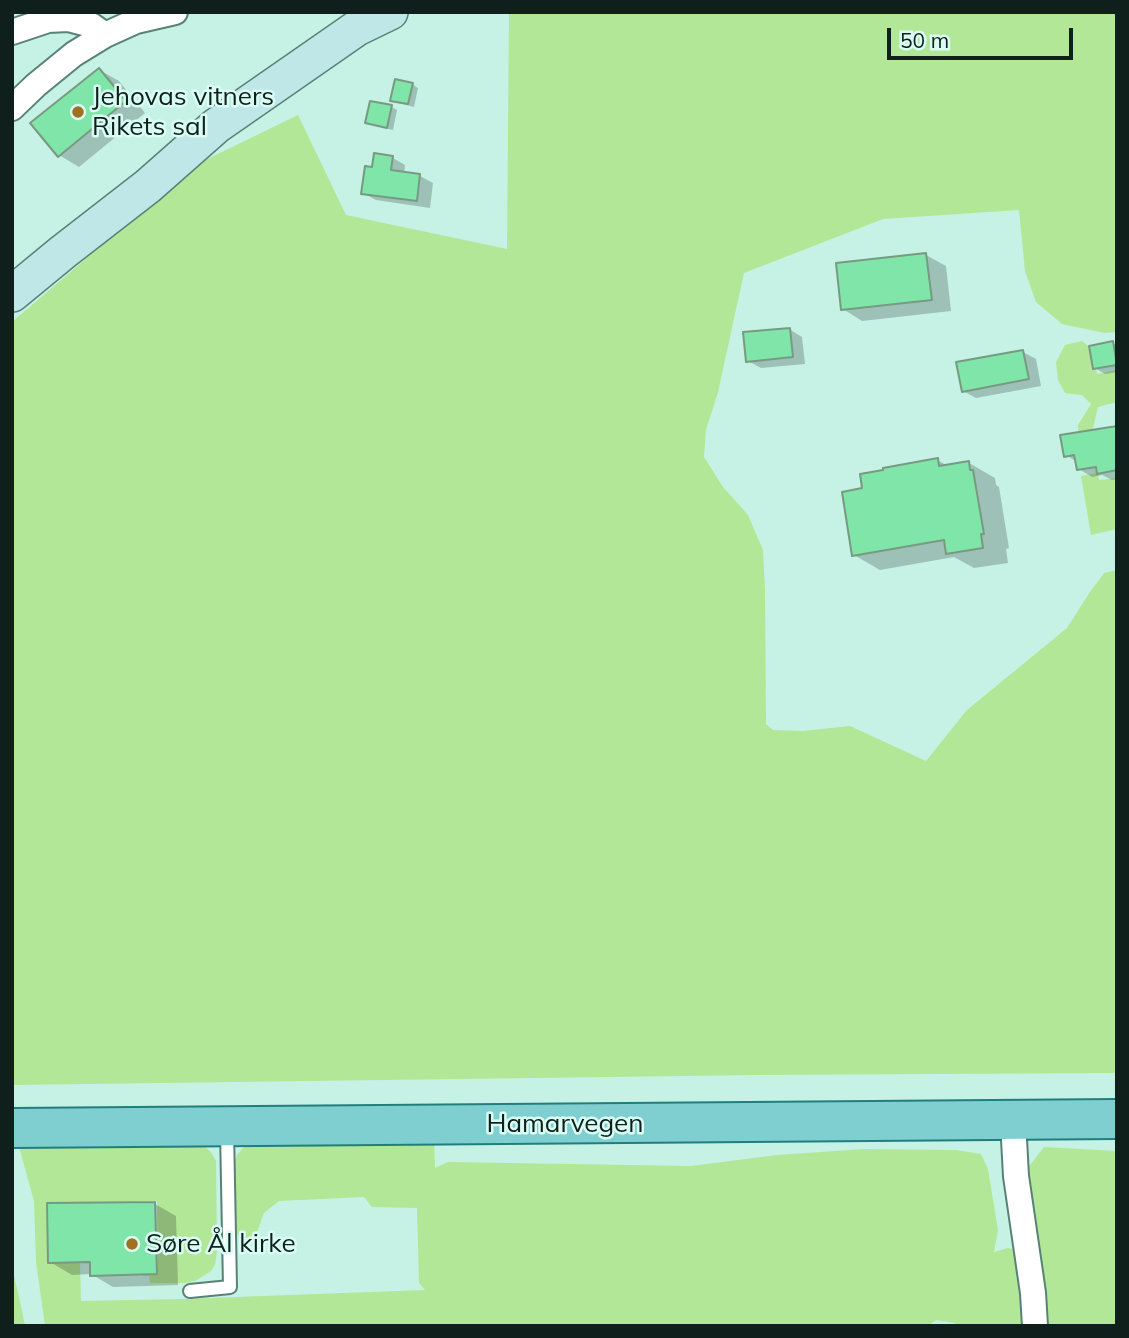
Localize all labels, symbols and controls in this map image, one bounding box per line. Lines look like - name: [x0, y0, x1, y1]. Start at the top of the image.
- scale bar: [891, 14, 1076, 58]
- text: 50 m: [900, 27, 949, 53]
- place label: Jehovas vitners Rikets sal: [92, 81, 274, 142]
- marker: Jehovas vitners Rikets sal: [70, 104, 86, 120]
- street label: Hamarvegen: [487, 1108, 643, 1140]
- place label: Søre Ål kirke: [146, 1228, 296, 1260]
- marker: Søre Ål kirke: [124, 1236, 140, 1252]

